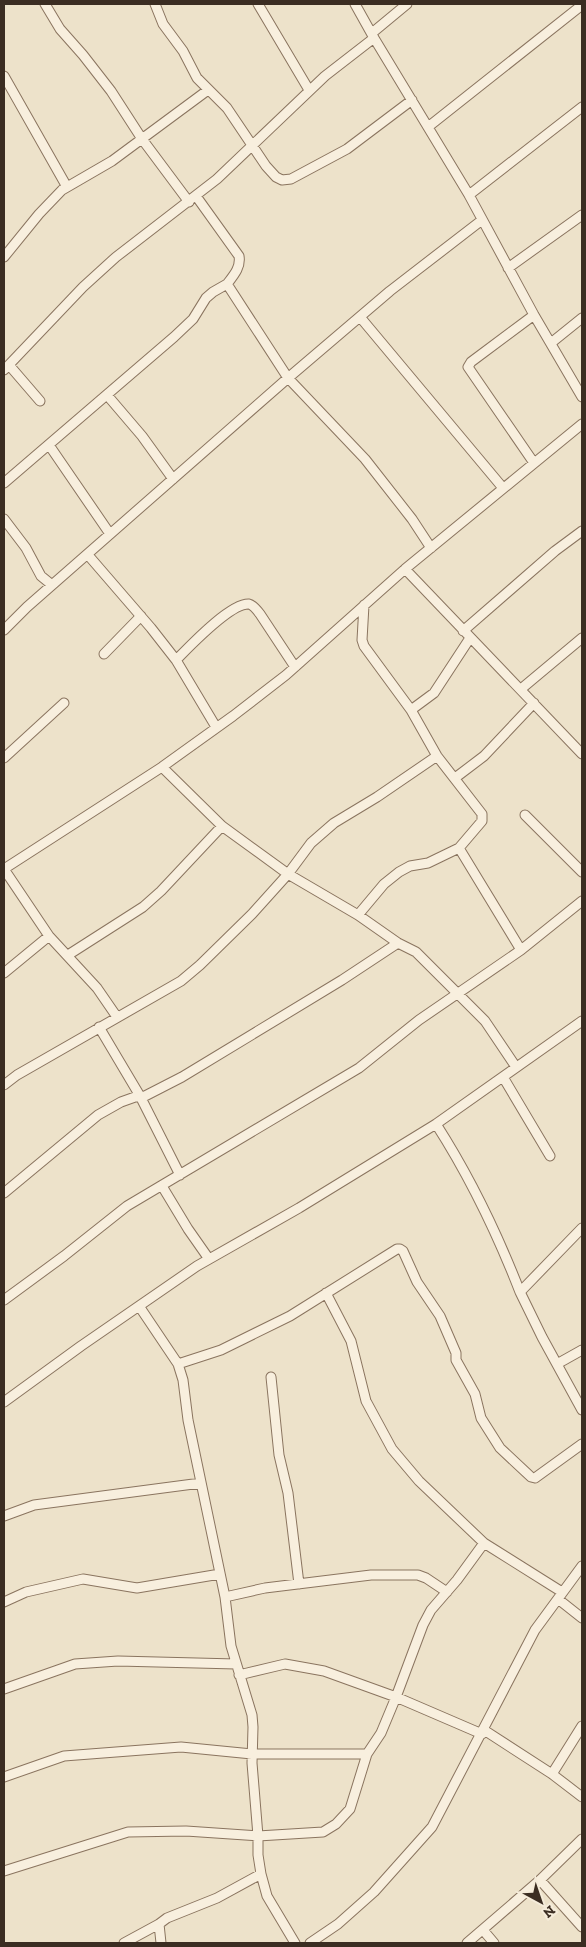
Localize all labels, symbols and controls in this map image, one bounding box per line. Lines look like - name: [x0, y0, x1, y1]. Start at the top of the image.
- north arrow: [516, 1877, 566, 1927]
- text: N: [539, 1902, 559, 1922]

